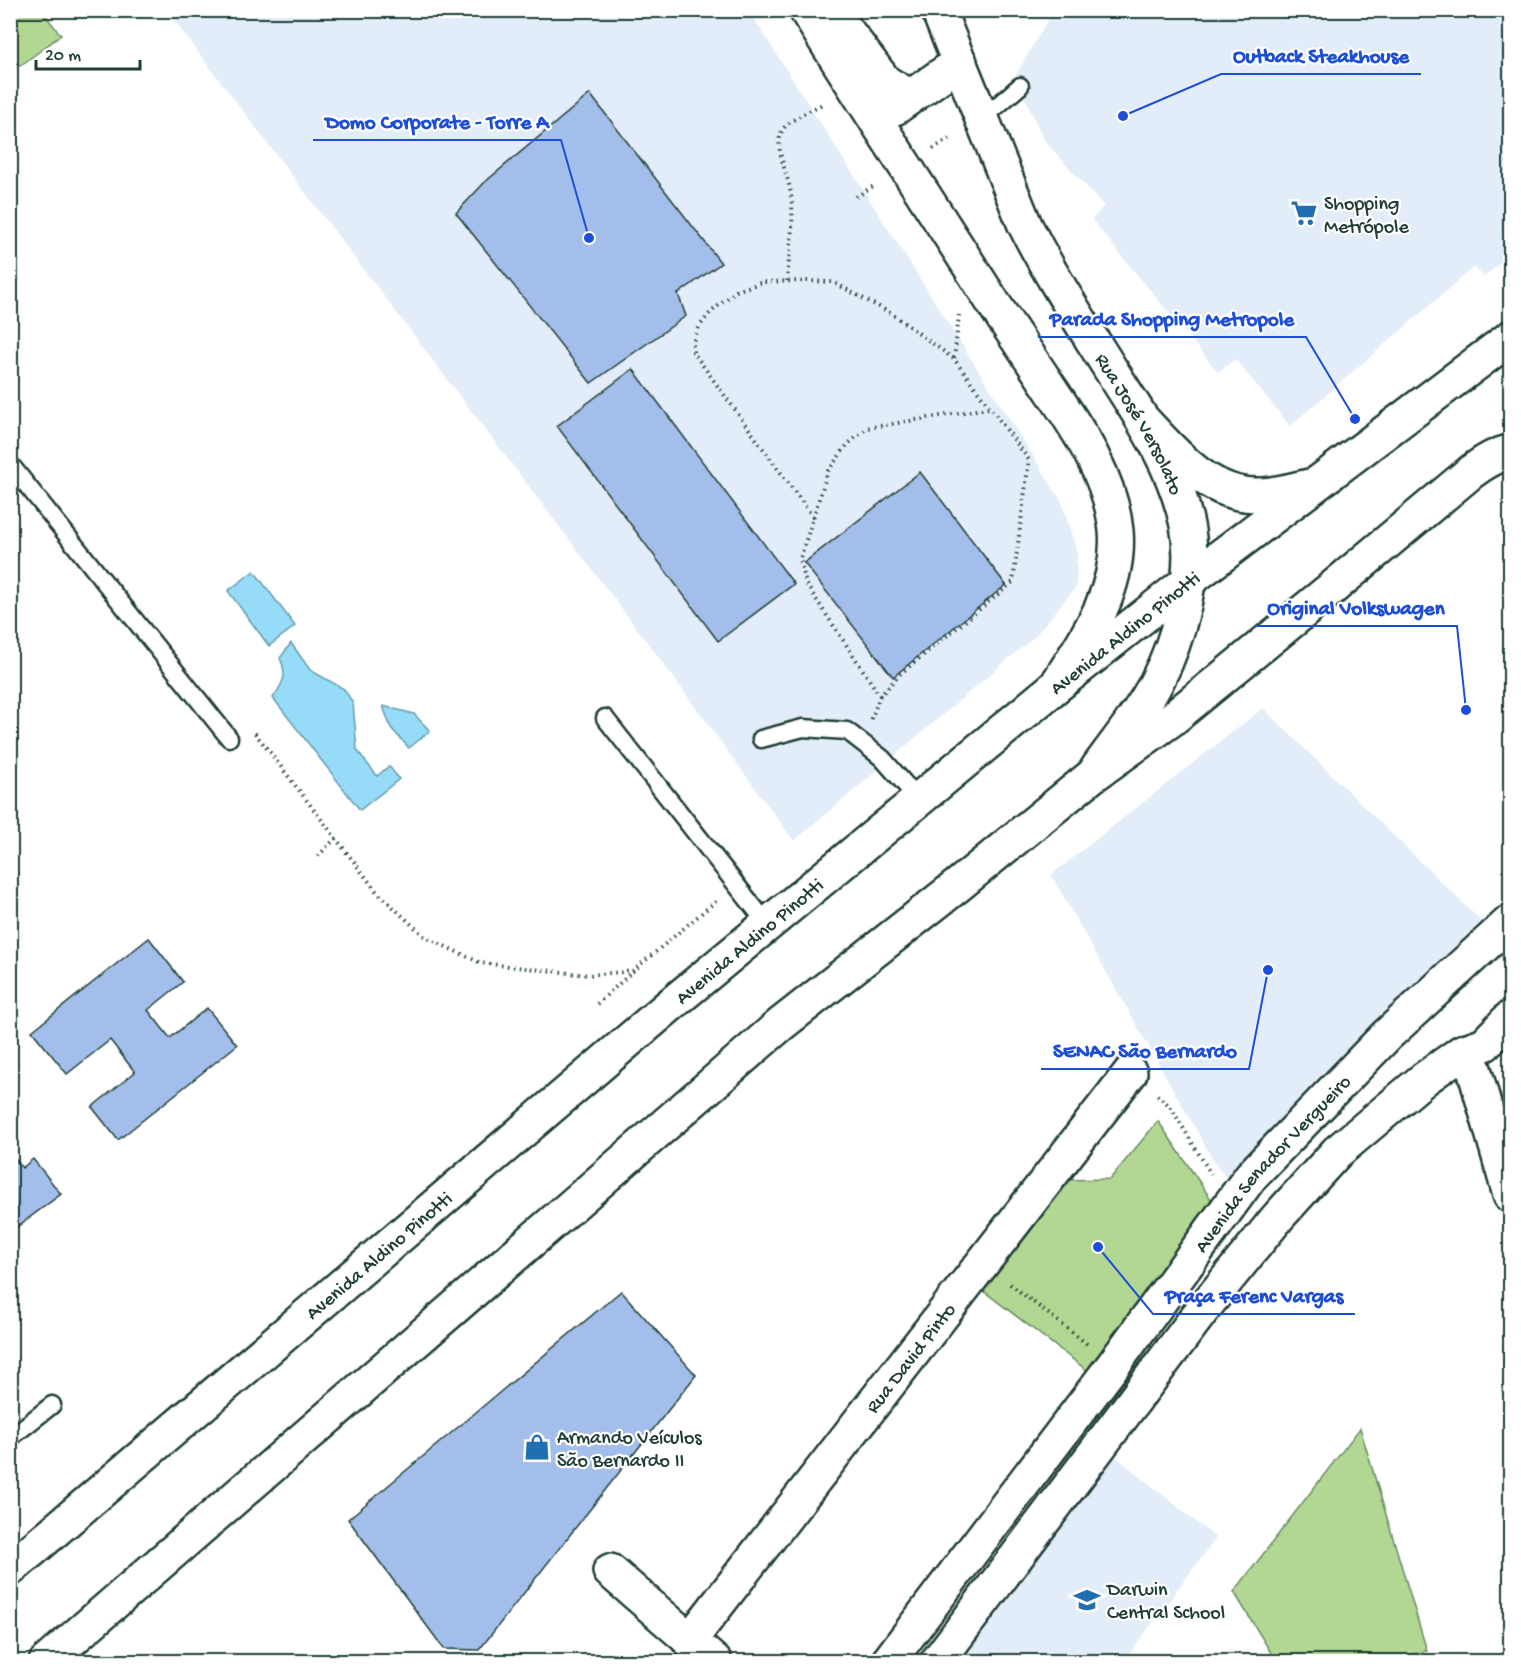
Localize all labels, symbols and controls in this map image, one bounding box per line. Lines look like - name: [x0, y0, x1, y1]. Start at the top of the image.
- scale bar: [36, 33, 140, 71]
- callout: Outback Steakhouse: [1221, 35, 1421, 74]
- text: 20 m: [45, 46, 81, 67]
- text: Outback Steakhouse: [1233, 46, 1410, 71]
- callout: Domo Corporate - Torre A: [313, 101, 561, 140]
- text: Domo Corporate - Torre A: [323, 112, 550, 137]
- place label: Shopping Metrópole: [1324, 194, 1409, 240]
- supermarket icon: Shopping Metrópole: [1289, 198, 1319, 228]
- callout: Parada Shopping Metropole: [1038, 298, 1306, 337]
- text: Parada Shopping Metropole: [1049, 309, 1295, 334]
- street label: Rua José Versolato: [1089, 350, 1186, 499]
- street label: Avenida Aldino Pinotti: [1047, 568, 1206, 701]
- callout: Original Volkswagen: [1256, 587, 1457, 626]
- text: Original Volkswagen: [1267, 598, 1446, 623]
- street label: Avenida Aldino Pinotti: [672, 875, 830, 1011]
- callout: SENAC São Bernardo: [1041, 1030, 1249, 1069]
- text: SENAC São Bernardo: [1053, 1041, 1237, 1066]
- street label: Avenida Senador Vergueiro: [1191, 1072, 1357, 1258]
- street label: Avenida Aldino Pinotti: [302, 1188, 458, 1326]
- callout: Praça Ferenc Vargas: [1153, 1275, 1355, 1314]
- text: Praça Ferenc Vargas: [1164, 1286, 1345, 1311]
- street label: Rua David Pinto: [862, 1300, 962, 1419]
- place label: Armando Veículos São Bernardo II: [557, 1428, 702, 1474]
- shop icon: Armando Veículos São Bernardo II: [522, 1432, 552, 1462]
- place label: Darwin Central School: [1105, 1580, 1225, 1626]
- school or university icon: Darwin Central School: [1072, 1585, 1102, 1615]

